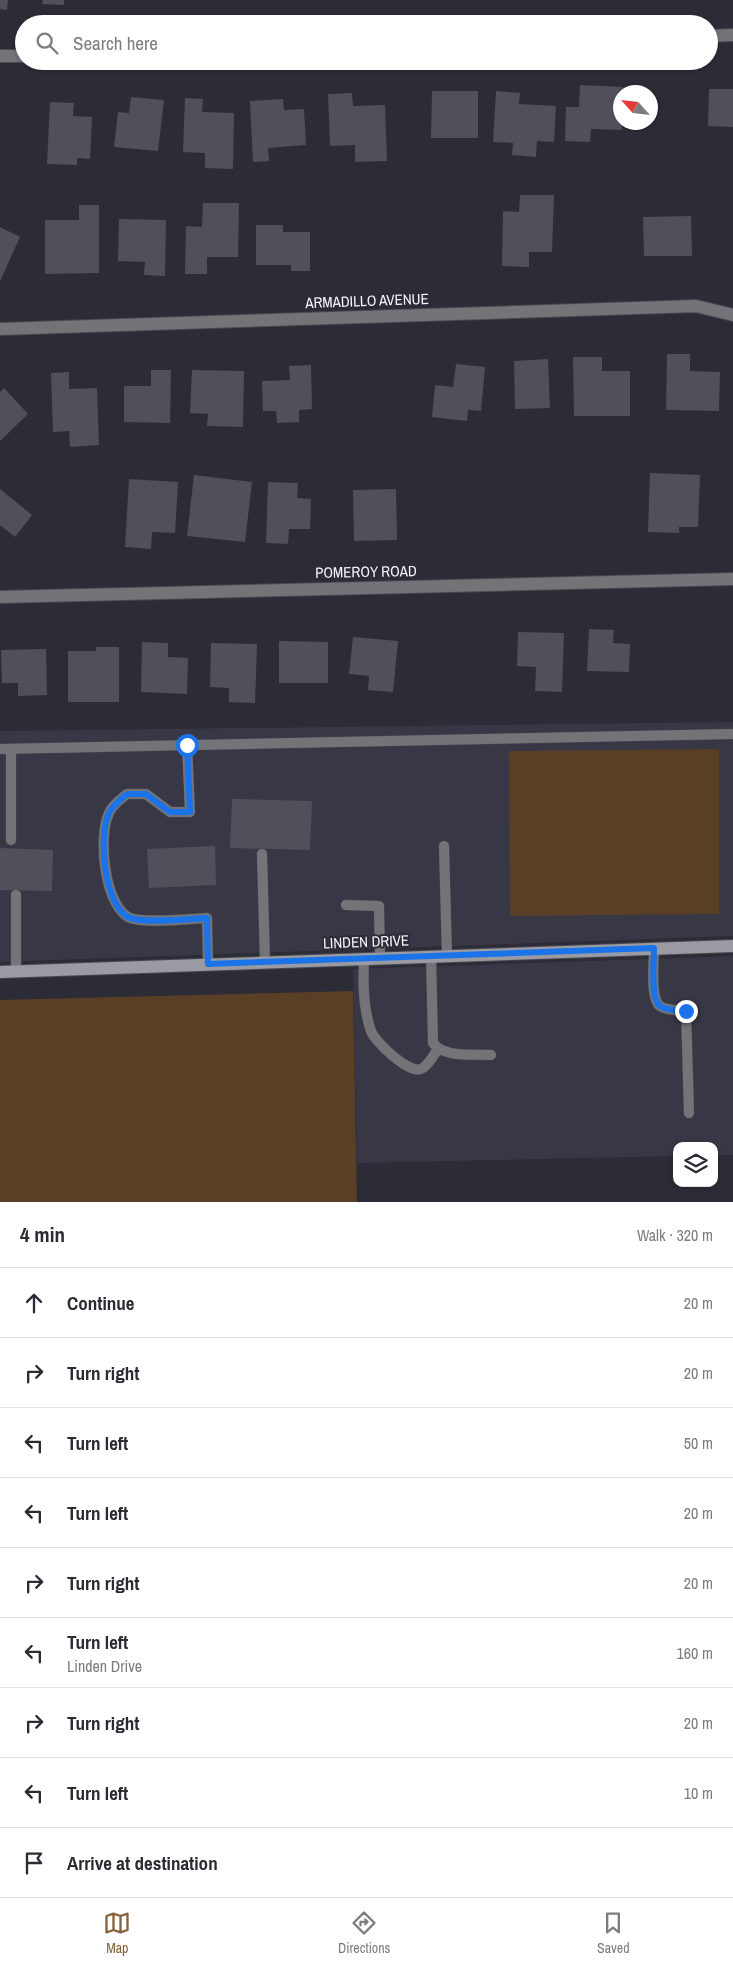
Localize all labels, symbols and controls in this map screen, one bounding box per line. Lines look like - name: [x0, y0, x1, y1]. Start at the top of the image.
- search box: [15, 15, 718, 70]
- icon: search: [33, 29, 61, 57]
- text: Search here: [73, 30, 158, 56]
- north arrow: [613, 85, 658, 130]
- street label: ARMADILLO AVENUE: [304, 288, 429, 313]
- street label: POMEROY ROAD: [315, 560, 417, 583]
- route start: [176, 734, 199, 757]
- street label: LINDEN DRIVE: [323, 930, 409, 953]
- route end: [675, 1000, 698, 1023]
- map controls: [673, 1142, 718, 1187]
- button: layers: [673, 1142, 718, 1187]
- text: 4 min: [20, 1220, 65, 1249]
- text: Walk · 320 m: [637, 1224, 713, 1246]
- icon: ahead: [20, 1289, 48, 1317]
- text: Continue: [67, 1290, 135, 1316]
- text: 20 m: [684, 1292, 713, 1314]
- icon: right: [20, 1359, 48, 1387]
- text: Turn right: [67, 1360, 139, 1386]
- text: 20 m: [684, 1362, 713, 1384]
- icon: left: [20, 1429, 48, 1457]
- text: Turn left: [67, 1430, 128, 1456]
- text: 50 m: [684, 1432, 713, 1454]
- icon: left: [20, 1499, 48, 1527]
- text: Turn left: [67, 1500, 128, 1526]
- text: 20 m: [684, 1502, 713, 1524]
- icon: right: [20, 1569, 48, 1597]
- text: Turn right: [67, 1570, 139, 1596]
- text: 20 m: [684, 1572, 713, 1594]
- text: Turn left: [67, 1629, 128, 1655]
- icon: left: [20, 1639, 48, 1667]
- text: 160 m: [677, 1642, 713, 1664]
- text: Linden Drive: [67, 1655, 142, 1677]
- icon: right: [20, 1709, 48, 1737]
- text: Turn right: [67, 1710, 139, 1736]
- text: 20 m: [684, 1712, 713, 1734]
- icon: left: [20, 1779, 48, 1807]
- text: Turn left: [67, 1780, 128, 1806]
- text: 10 m: [684, 1782, 713, 1804]
- icon: arrive: [20, 1849, 48, 1877]
- text: Arrive at destination: [67, 1850, 218, 1876]
- tab: Map: [103, 1909, 131, 1957]
- tab: Directions: [338, 1909, 390, 1957]
- tab: Saved: [597, 1909, 630, 1957]

